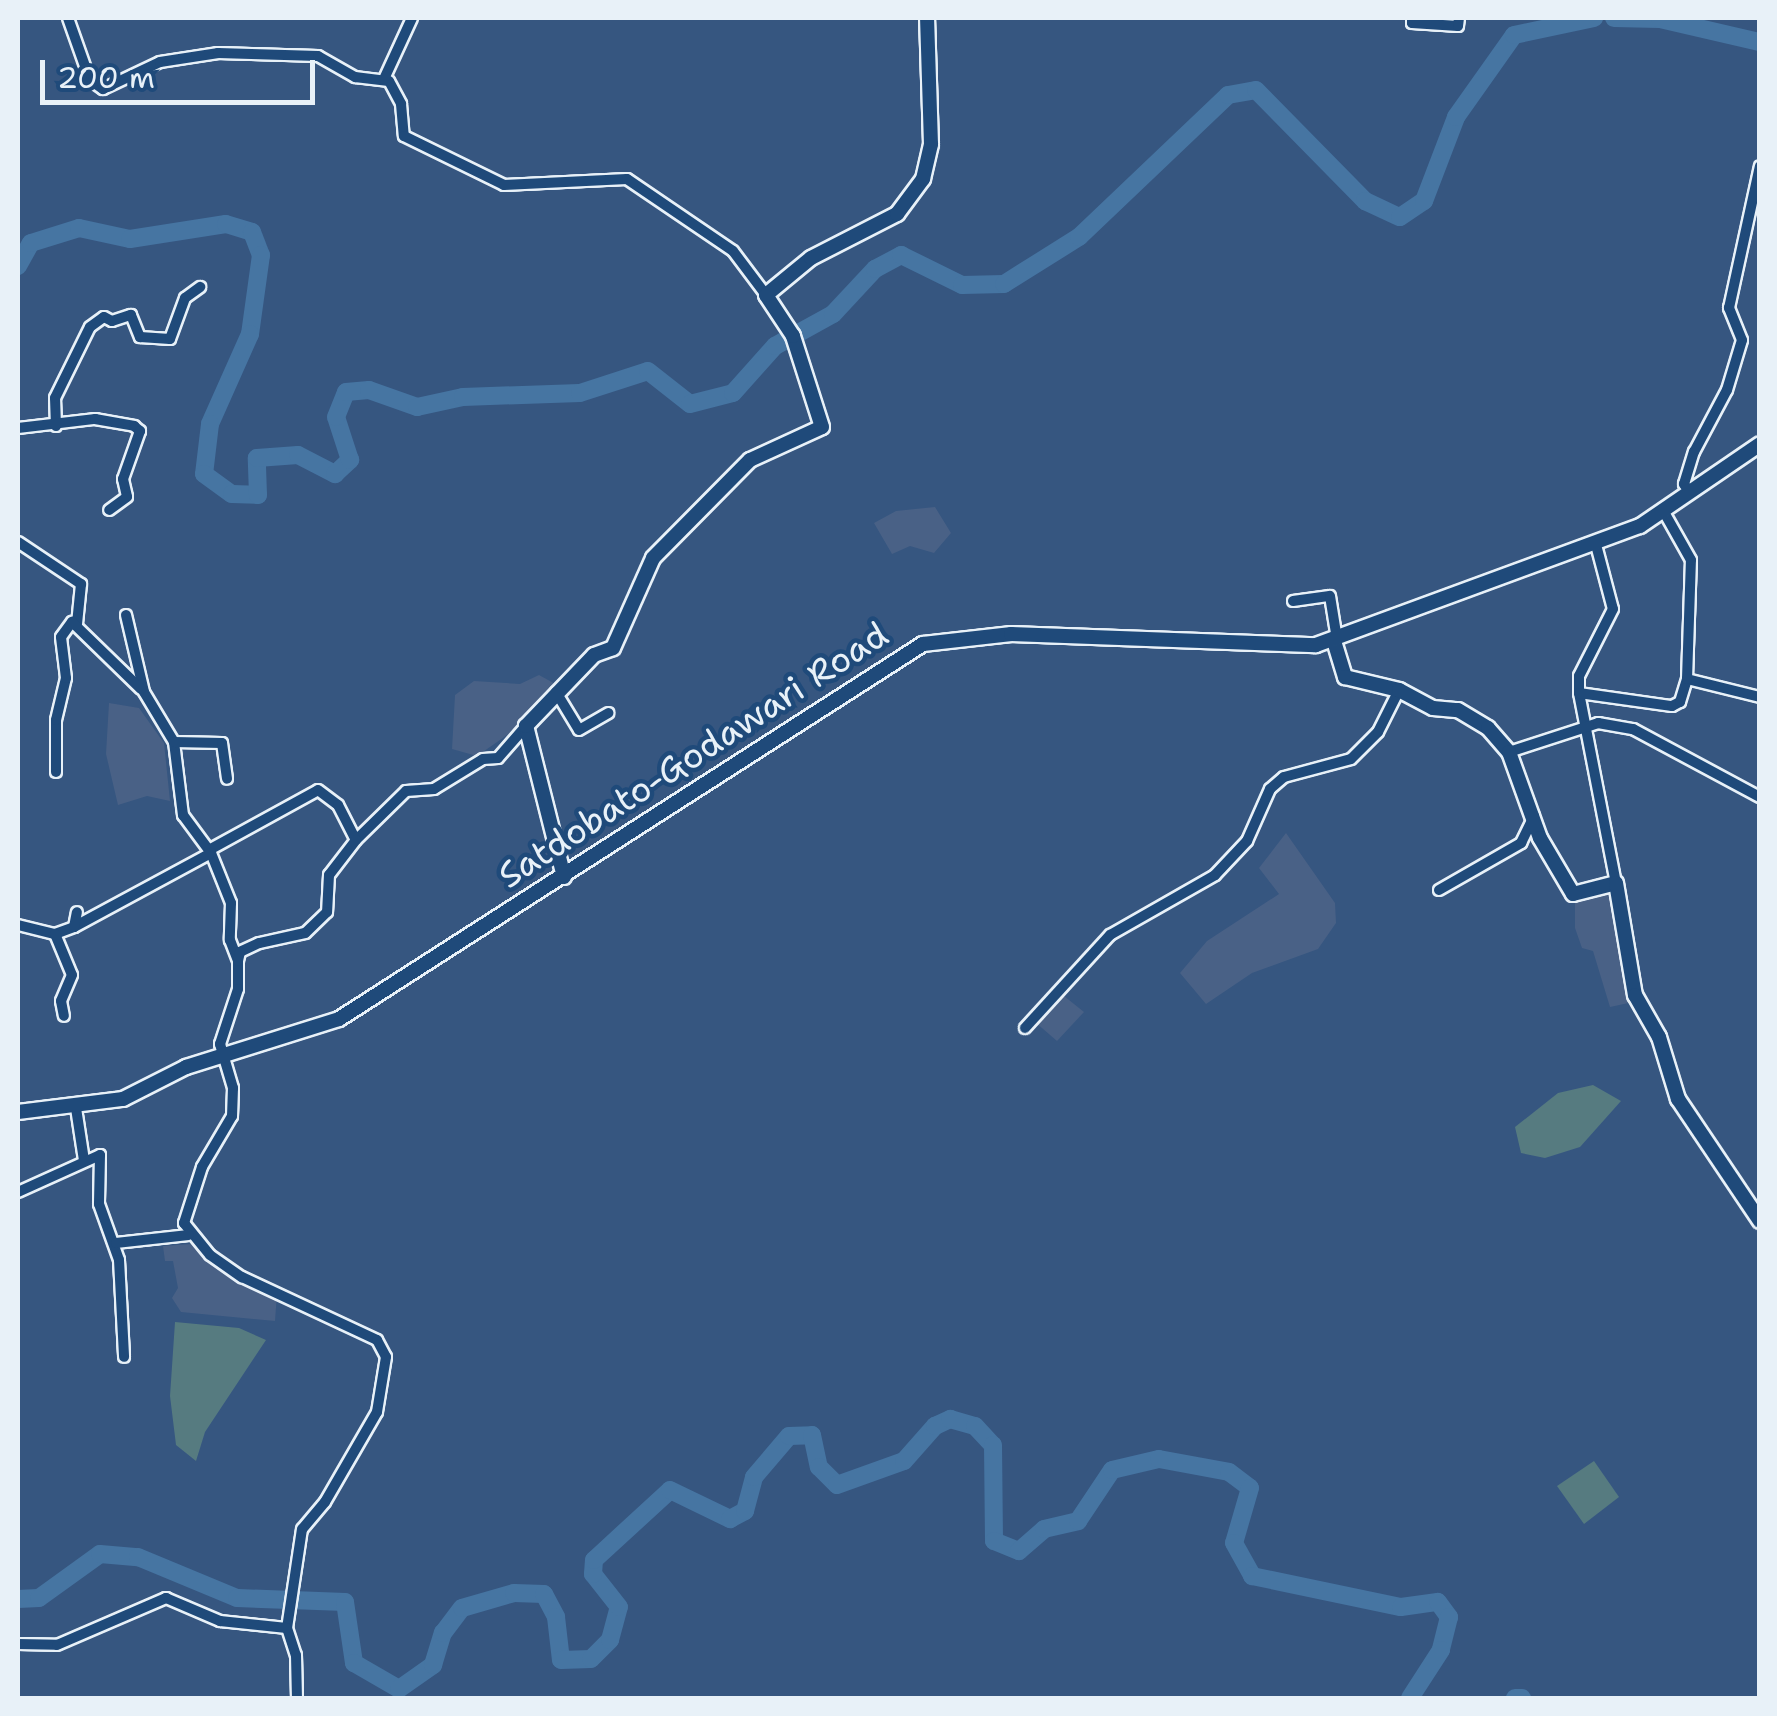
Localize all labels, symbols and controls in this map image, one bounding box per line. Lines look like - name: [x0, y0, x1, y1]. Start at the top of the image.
- scale bar: [45, 40, 320, 102]
- text: 200 m: [57, 57, 155, 98]
- street label: Satdobato-Godawari Road: [490, 613, 896, 897]

